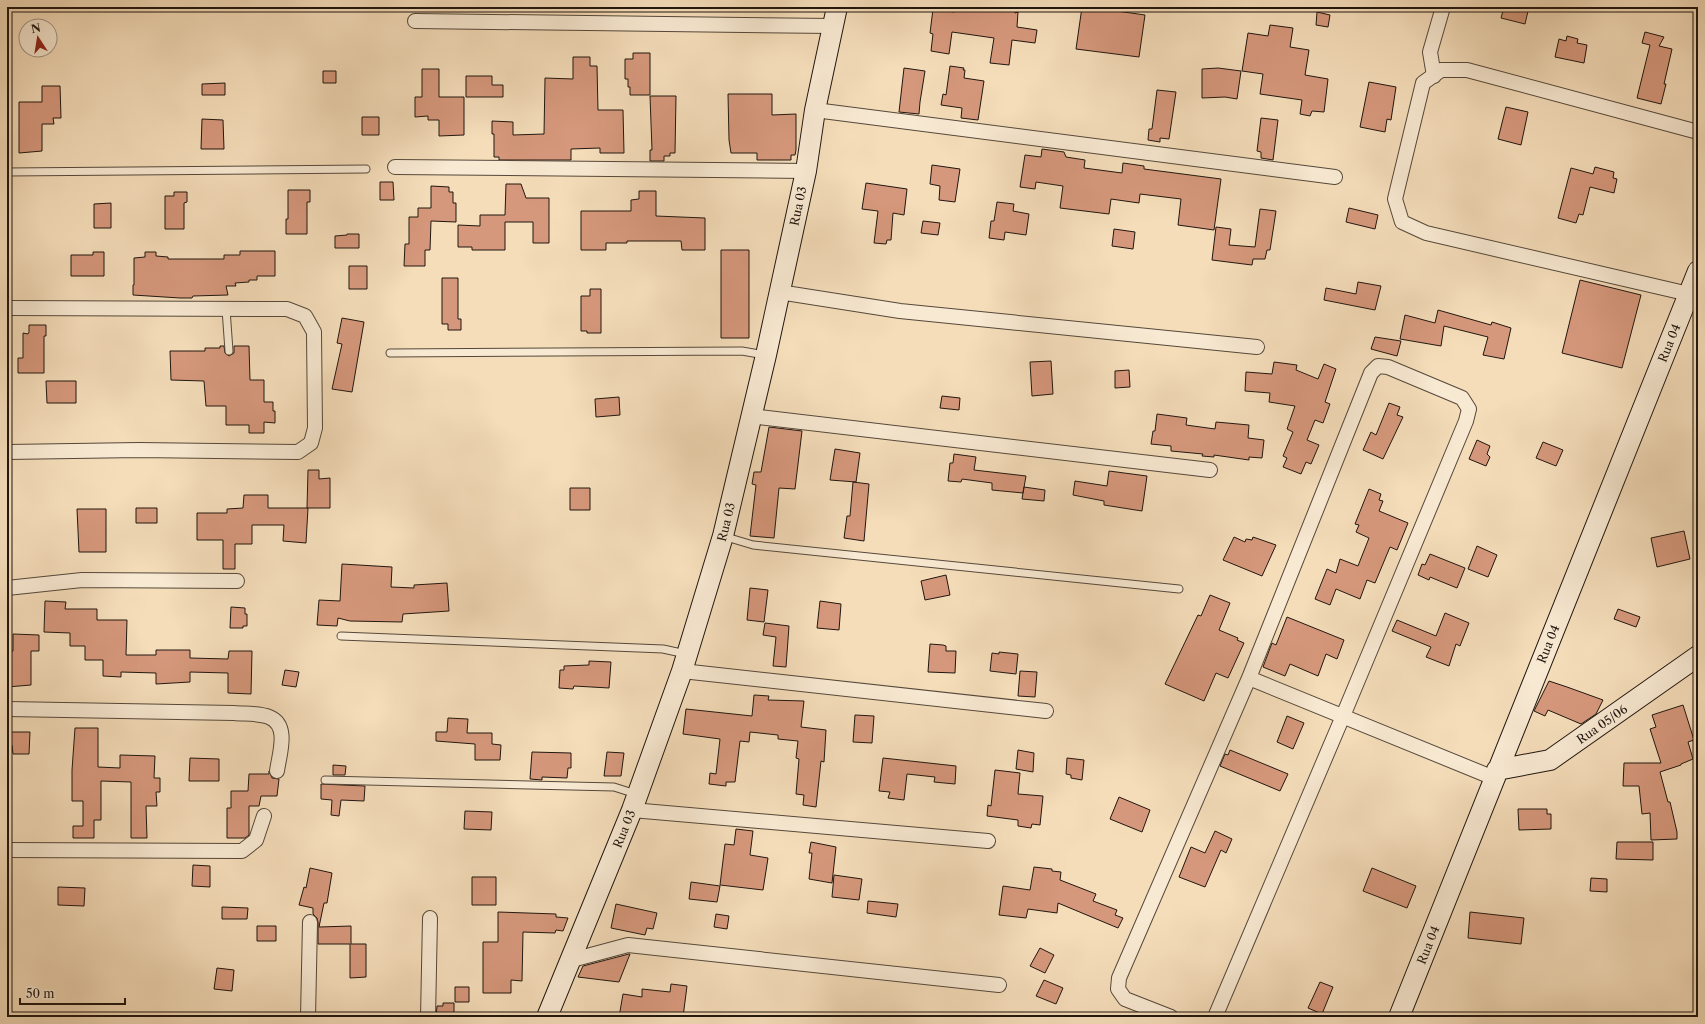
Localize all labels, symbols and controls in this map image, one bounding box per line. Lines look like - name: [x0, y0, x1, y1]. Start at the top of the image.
- north arrow: [18, 18, 58, 58]
- text: N: [30, 20, 42, 36]
- street label: Rua 03: [787, 185, 809, 227]
- street label: Rua 04: [1655, 322, 1683, 364]
- street label: Rua 03: [714, 501, 738, 543]
- street label: Rua 04: [1534, 623, 1562, 665]
- street label: Rua 05/06: [1574, 701, 1630, 747]
- street label: Rua 03: [610, 808, 638, 850]
- street label: Rua 04: [1414, 924, 1442, 966]
- scale bar: [20, 980, 125, 1006]
- text: 50 m: [26, 986, 55, 1001]

